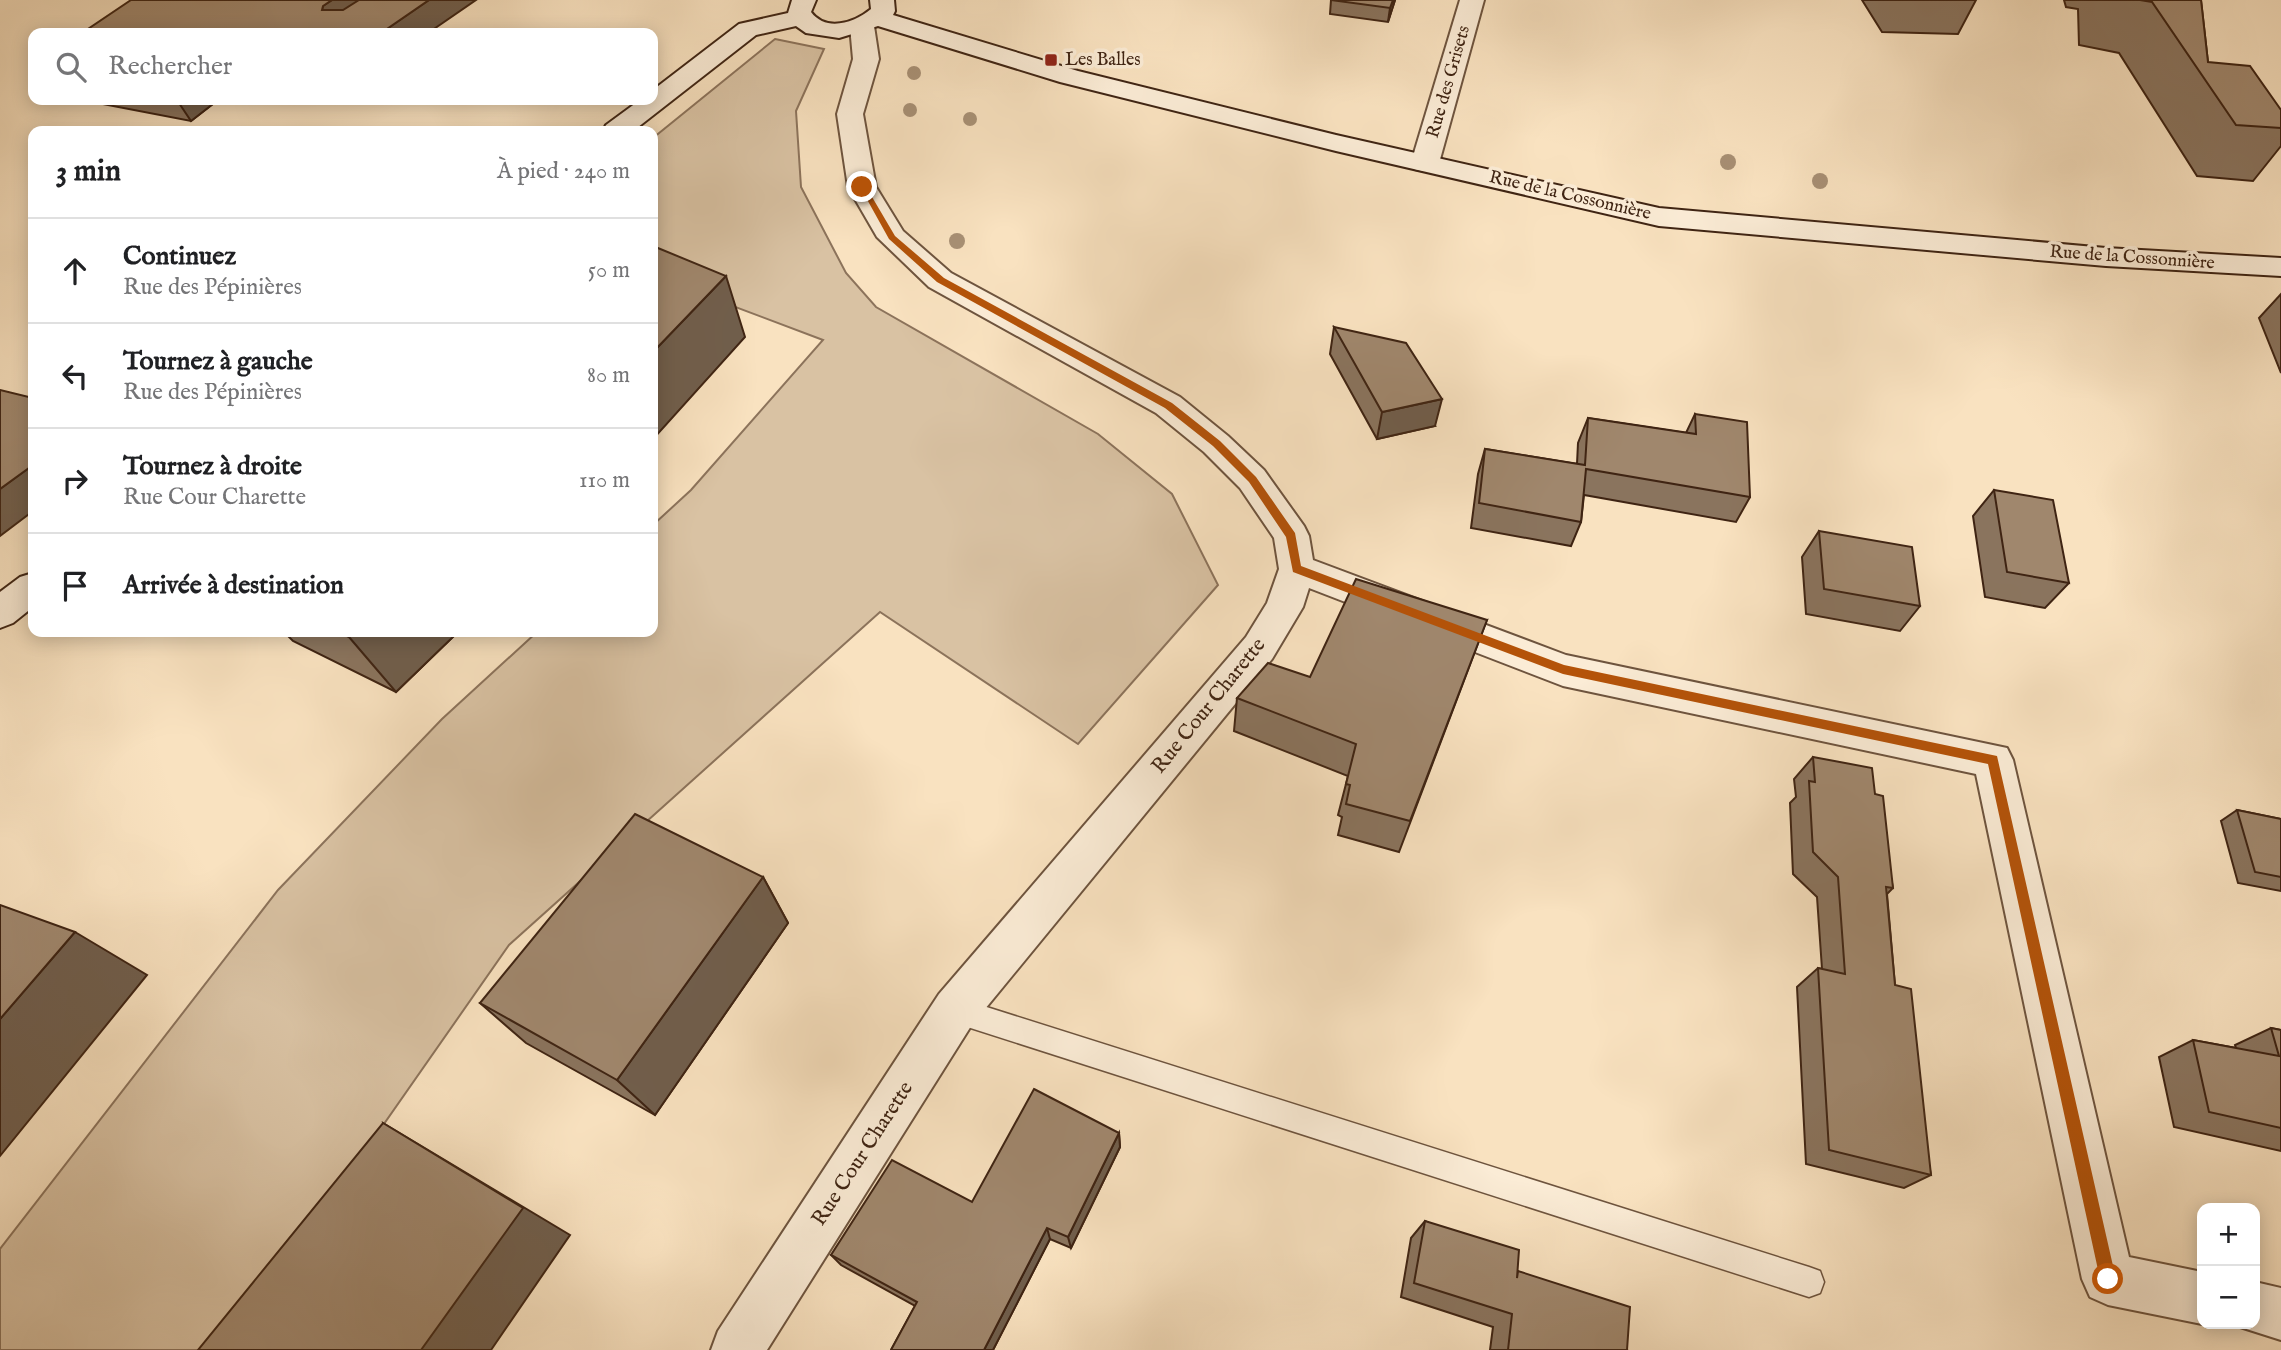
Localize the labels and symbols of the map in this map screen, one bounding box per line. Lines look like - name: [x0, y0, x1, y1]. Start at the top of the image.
- street label: Rue des Grisets: [1422, 23, 1476, 141]
- place label: Les Balles: [1065, 49, 1141, 72]
- marker: Les Balles: [1043, 52, 1059, 68]
- street label: Rue de la Cossonnière: [1487, 166, 1653, 226]
- route end: [846, 171, 877, 202]
- street label: Rue de la Cossonnière: [2049, 241, 2215, 275]
- street label: Rue Cour Charette: [1146, 632, 1272, 779]
- street label: Rue Cour Charette: [806, 1076, 920, 1231]
- route start: [2092, 1263, 2123, 1294]

